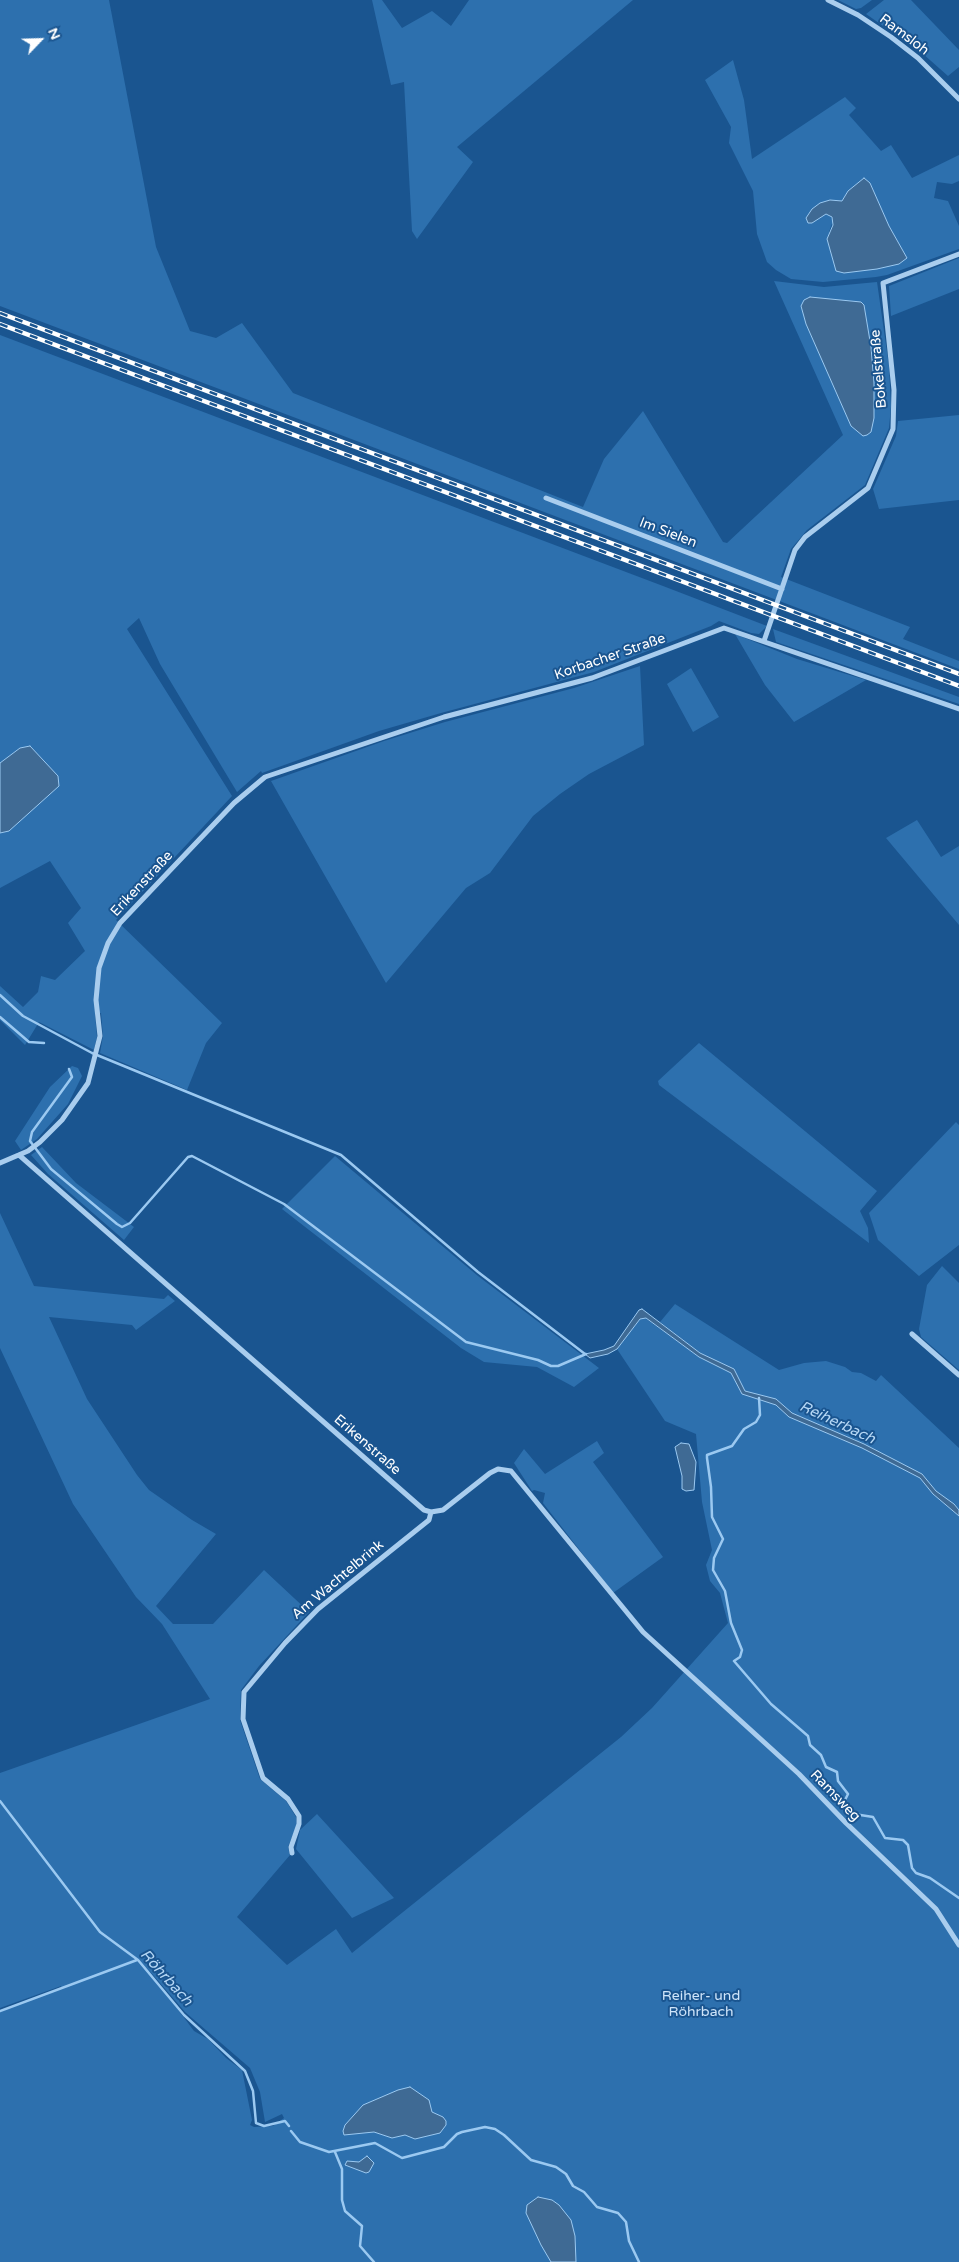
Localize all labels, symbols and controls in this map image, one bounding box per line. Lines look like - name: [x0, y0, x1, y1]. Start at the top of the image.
- street label: Ramsloh: [876, 11, 932, 59]
- north arrow: [15, 15, 65, 65]
- text: N: [44, 25, 64, 42]
- street label: Bokelstraße: [867, 329, 891, 409]
- street label: Im Sielen: [637, 514, 699, 552]
- street label: Korbacher Straße: [552, 630, 668, 684]
- street label: Erikenstraße: [107, 848, 177, 920]
- water label: Reiherbach: [796, 1398, 878, 1448]
- street label: Erikenstraße: [330, 1411, 404, 1479]
- street label: Am Wachtelbrink: [289, 1537, 387, 1623]
- street label: Ramsweg: [806, 1767, 864, 1825]
- water label: Röhrbach: [136, 1946, 196, 2010]
- park label: Reiher- und Röhrbach: [662, 1988, 740, 2020]

